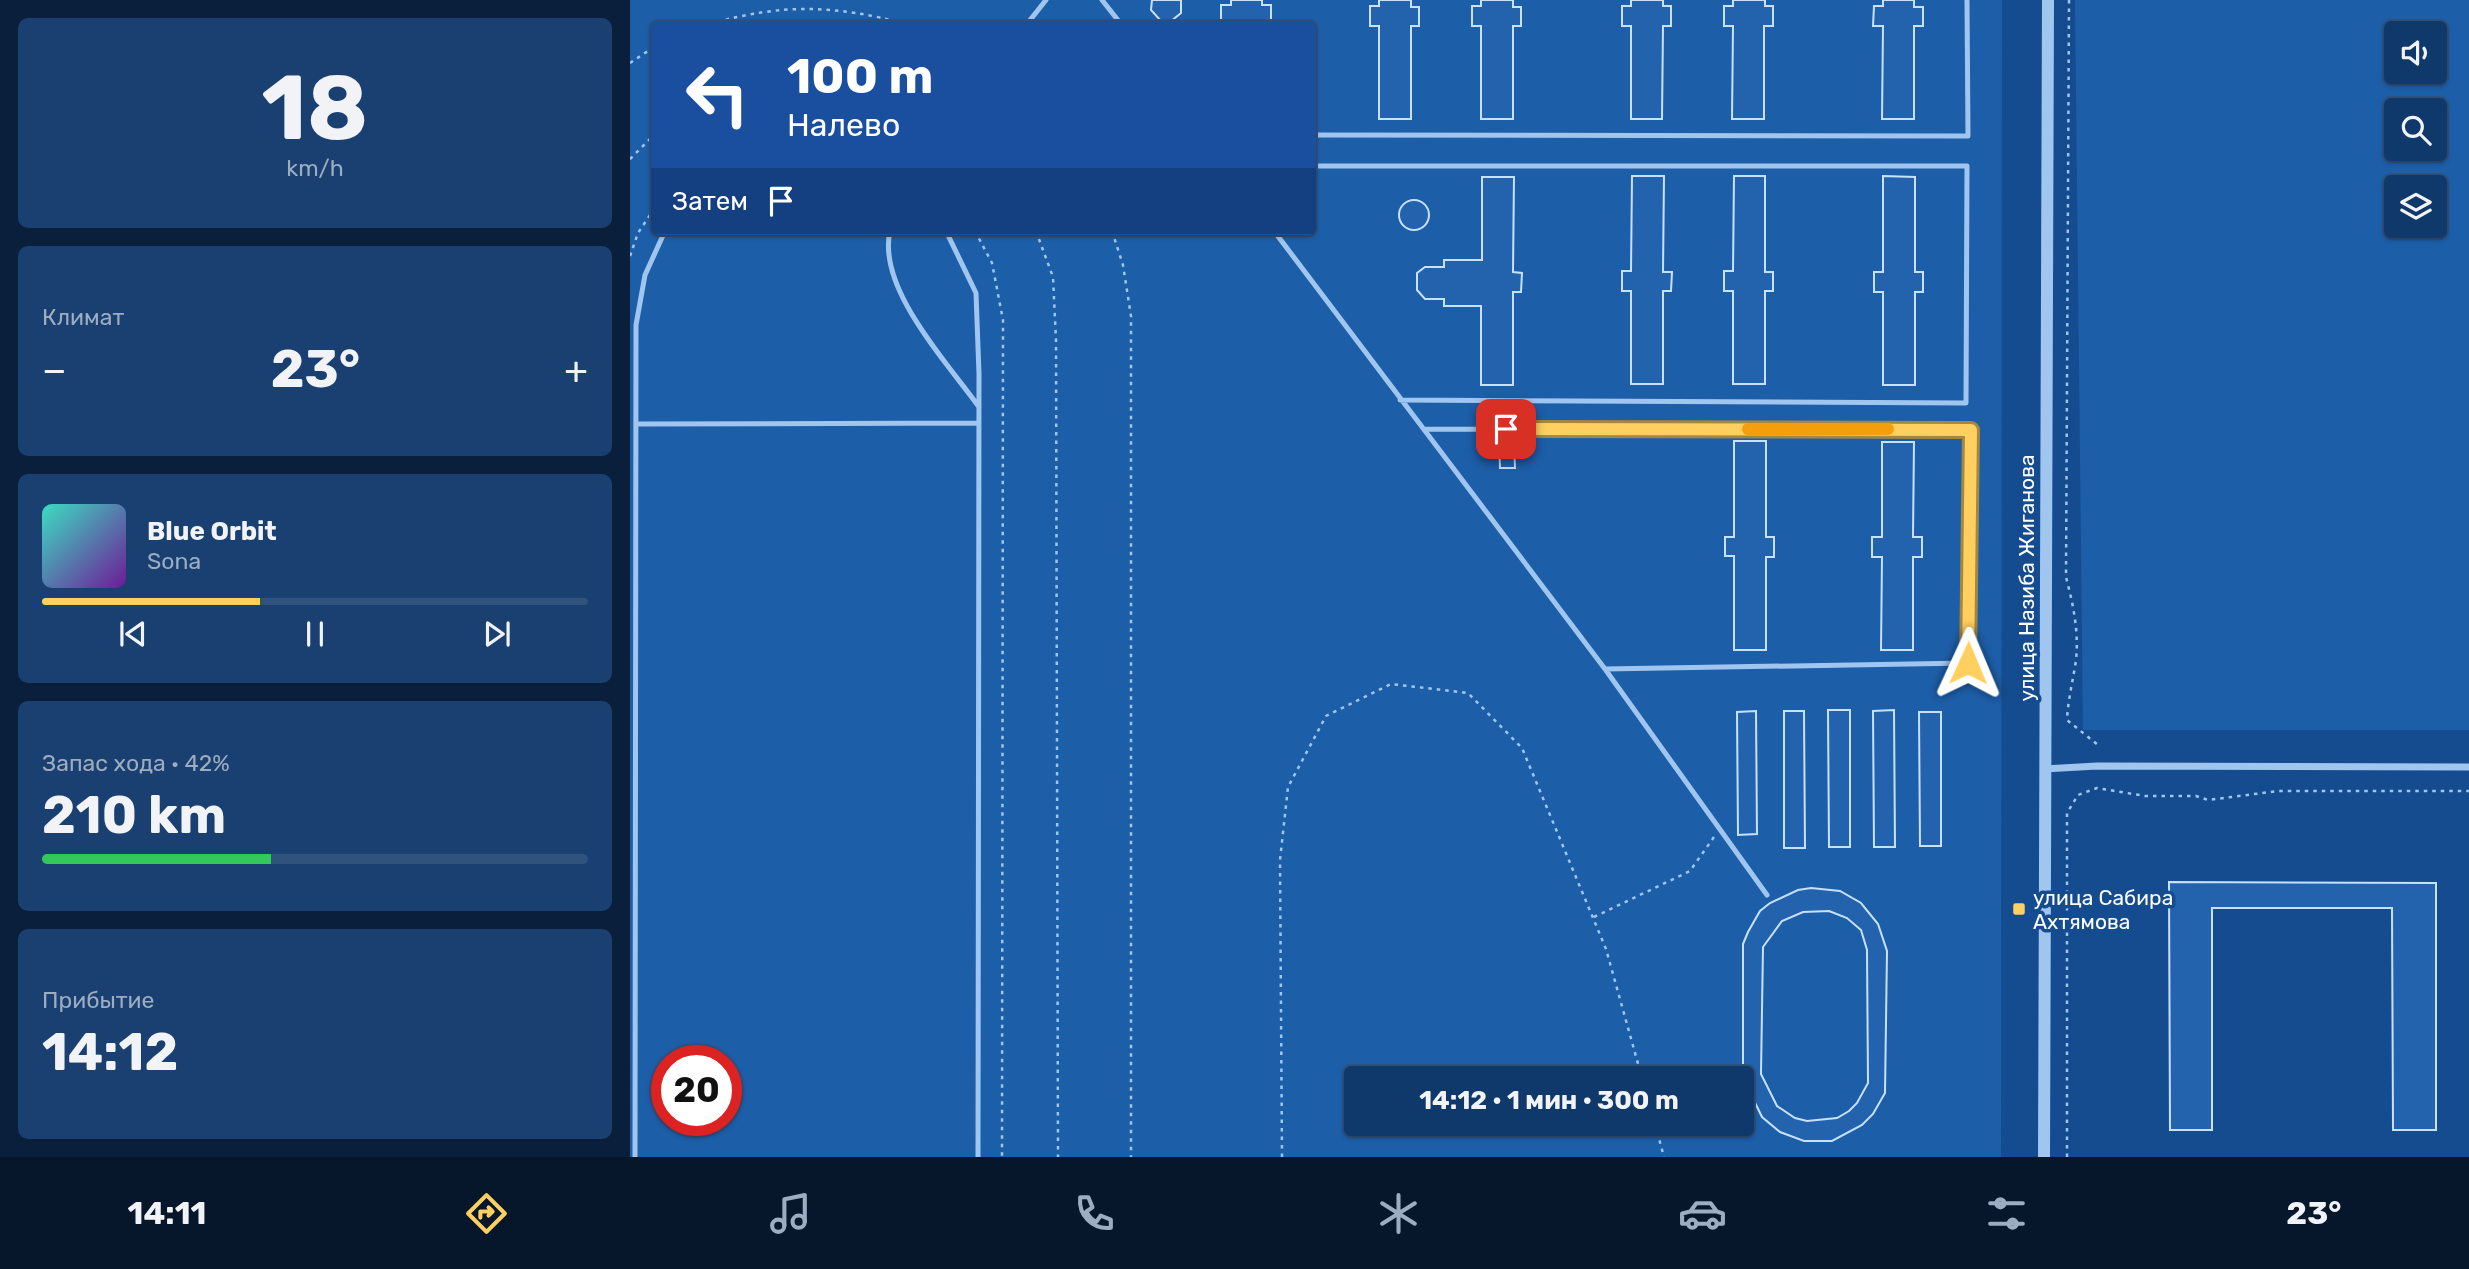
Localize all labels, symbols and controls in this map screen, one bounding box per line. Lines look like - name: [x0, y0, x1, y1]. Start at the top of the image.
- map controls: [2384, 21, 2447, 238]
- button: sound: [2384, 21, 2447, 84]
- text: 100 m: [787, 47, 933, 105]
- icon: left: [672, 49, 763, 140]
- text: 18: [262, 54, 368, 162]
- button: search: [2384, 98, 2447, 161]
- text: Налево: [787, 106, 900, 144]
- text: km/h: [286, 154, 344, 182]
- button: layers: [2384, 175, 2447, 238]
- icon: arrive: [762, 182, 800, 220]
- text: Затем: [672, 186, 748, 217]
- text: Климат: [42, 303, 124, 331]
- text: 23°: [271, 338, 360, 400]
- text: −: [42, 347, 67, 393]
- text: +: [564, 347, 588, 393]
- pin: [1476, 399, 1536, 459]
- icon: arrive: [1487, 410, 1525, 448]
- street label: улица Назиба Жиганова: [2014, 454, 2039, 702]
- text: Blue Orbit: [147, 516, 277, 547]
- text: Sona: [147, 547, 201, 575]
- icon: previous: [114, 615, 152, 653]
- icon: pause: [296, 615, 334, 653]
- icon: next: [478, 615, 516, 653]
- position arrow: [1931, 626, 2005, 700]
- text: Запас хода · 42%: [42, 749, 230, 777]
- text: 210 km: [42, 784, 226, 846]
- place label: улица Сабира Ахтямова: [2033, 885, 2173, 934]
- marker: улица Сабира Ахтямова: [2011, 901, 2027, 917]
- text: Прибытие: [42, 986, 154, 1014]
- text: 14:12: [42, 1021, 178, 1083]
- speed limit sign: 20: [651, 1045, 742, 1136]
- text: 14:12 · 1 мин · 300 m: [1419, 1085, 1679, 1116]
- icon: directions: [462, 1189, 511, 1238]
- icon: music: [766, 1189, 815, 1238]
- icon: phone: [1070, 1189, 1119, 1238]
- icon: climate: [1374, 1189, 1423, 1238]
- icon: car: [1678, 1189, 1727, 1238]
- icon: filters: [1982, 1189, 2031, 1238]
- text: 14:11: [128, 1194, 206, 1232]
- text: 23°: [2286, 1194, 2341, 1232]

